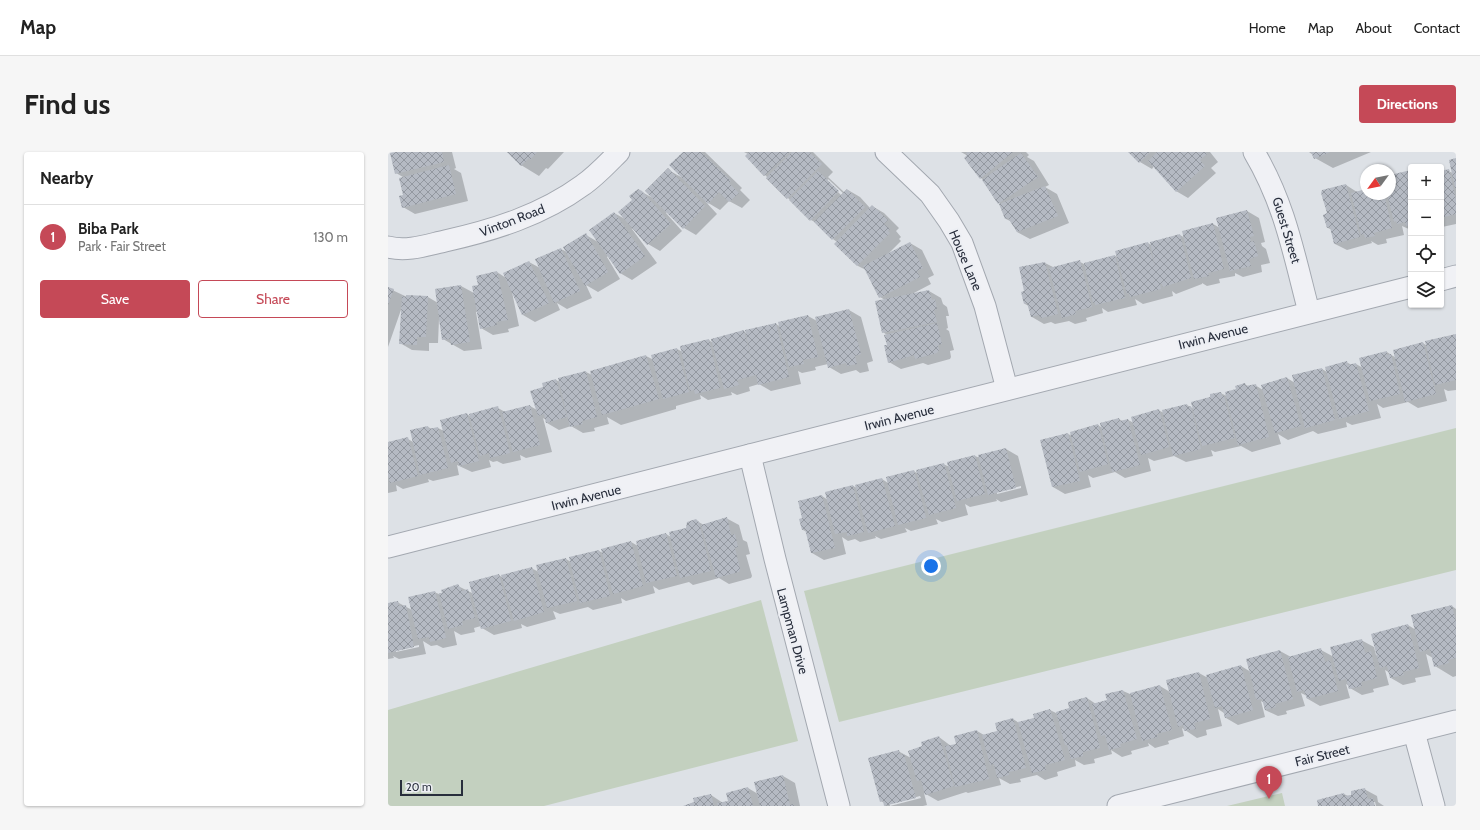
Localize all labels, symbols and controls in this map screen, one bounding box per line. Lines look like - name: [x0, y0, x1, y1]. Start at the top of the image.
- text: Map: [20, 16, 56, 39]
- text: Home: [1249, 19, 1286, 37]
- text: Map: [1308, 19, 1333, 37]
- text: About: [1355, 19, 1392, 37]
- text: Contact: [1414, 19, 1460, 37]
- button: Directions: [1359, 85, 1456, 123]
- text: Find us: [24, 87, 110, 121]
- north arrow: [1360, 164, 1396, 200]
- map controls: [1408, 164, 1444, 308]
- button: +: [1408, 164, 1444, 200]
- text: Nearby: [40, 168, 93, 188]
- street label: Guest Street: [1269, 195, 1305, 266]
- street label: Vinton Road: [477, 200, 547, 240]
- button: −: [1408, 200, 1444, 236]
- text: Biba Park: [78, 220, 139, 238]
- street label: House Lane: [946, 227, 986, 293]
- text: 1: [51, 229, 55, 245]
- text: 130 m: [313, 229, 348, 245]
- button: locate: [1408, 236, 1444, 272]
- text: Park · Fair Street: [78, 238, 166, 254]
- button: layers: [1408, 272, 1444, 308]
- button: Save: [40, 280, 190, 318]
- button: Share: [198, 280, 348, 318]
- street label: Irwin Avenue: [1177, 320, 1250, 352]
- street label: Irwin Avenue: [863, 401, 936, 433]
- street label: Irwin Avenue: [550, 481, 623, 513]
- your location: [921, 556, 941, 576]
- street label: Lampman Drive: [774, 586, 812, 676]
- street label: Fair Street: [1293, 740, 1351, 769]
- pin: 1: [1256, 766, 1282, 799]
- scale bar: [400, 778, 463, 797]
- text: 20 m: [406, 780, 432, 794]

